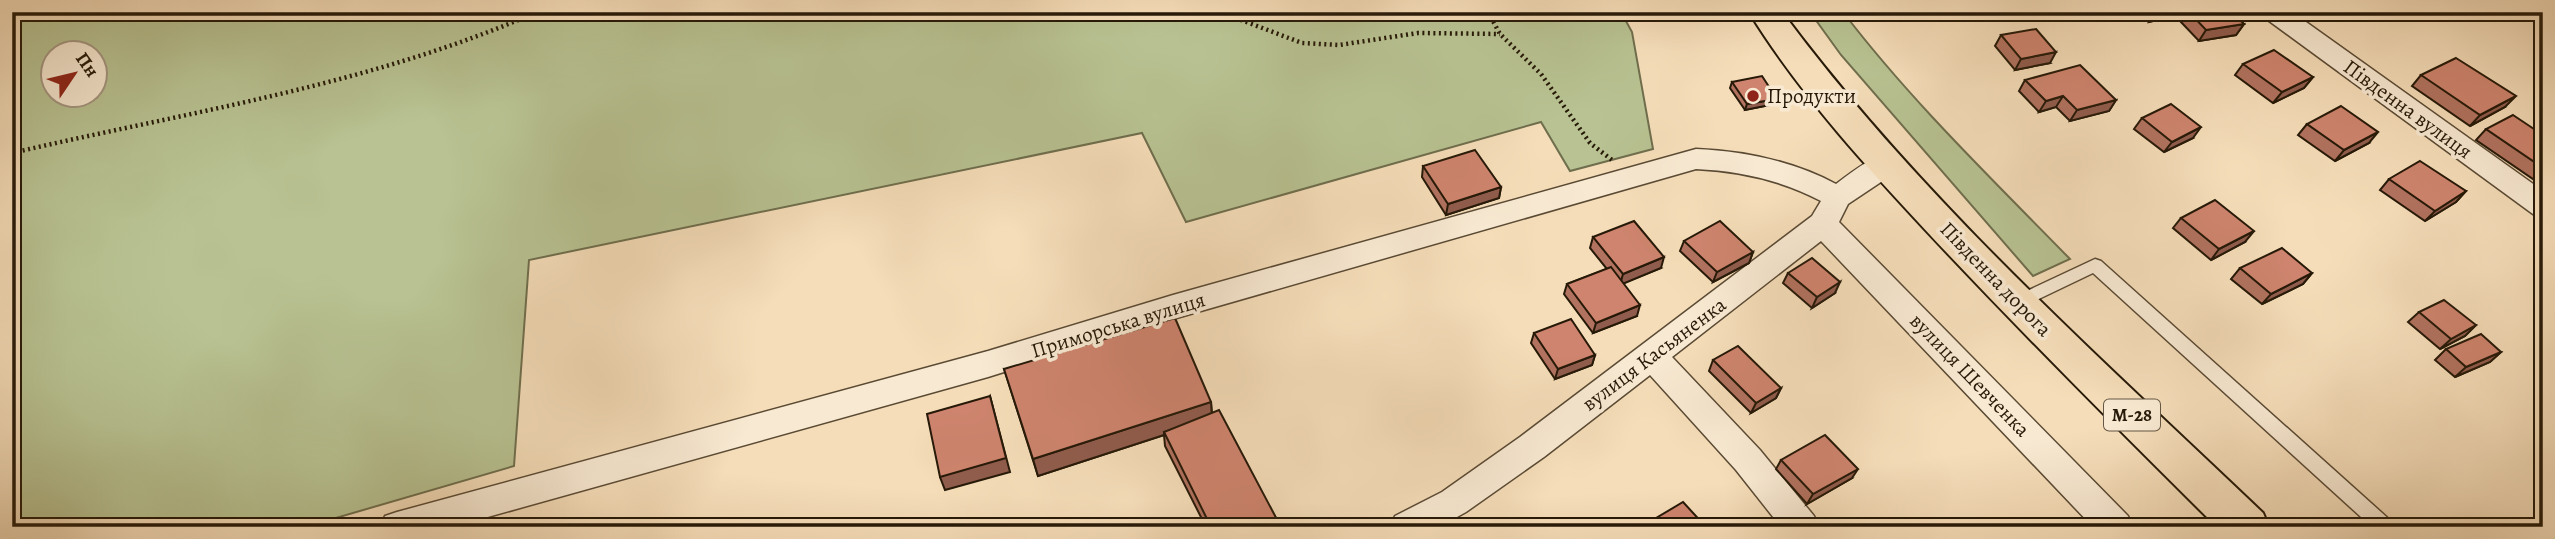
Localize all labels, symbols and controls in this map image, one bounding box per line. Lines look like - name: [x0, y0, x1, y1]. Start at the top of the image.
- north arrow: [38, 38, 108, 108]
- text: Пн: [69, 47, 105, 82]
- street label: Південна вулиця: [2338, 53, 2478, 165]
- place label: Продукти: [1767, 82, 1856, 110]
- marker: Продукти: [1745, 88, 1761, 104]
- street label: Південна дорога: [1934, 215, 2058, 343]
- street label: Приморська вулиця: [1028, 285, 1208, 365]
- street label: вулиця Касьяненка: [1576, 290, 1732, 417]
- street label: вулиця Шевченка: [1904, 307, 2036, 443]
- road number: М-28: [2104, 400, 2160, 430]

